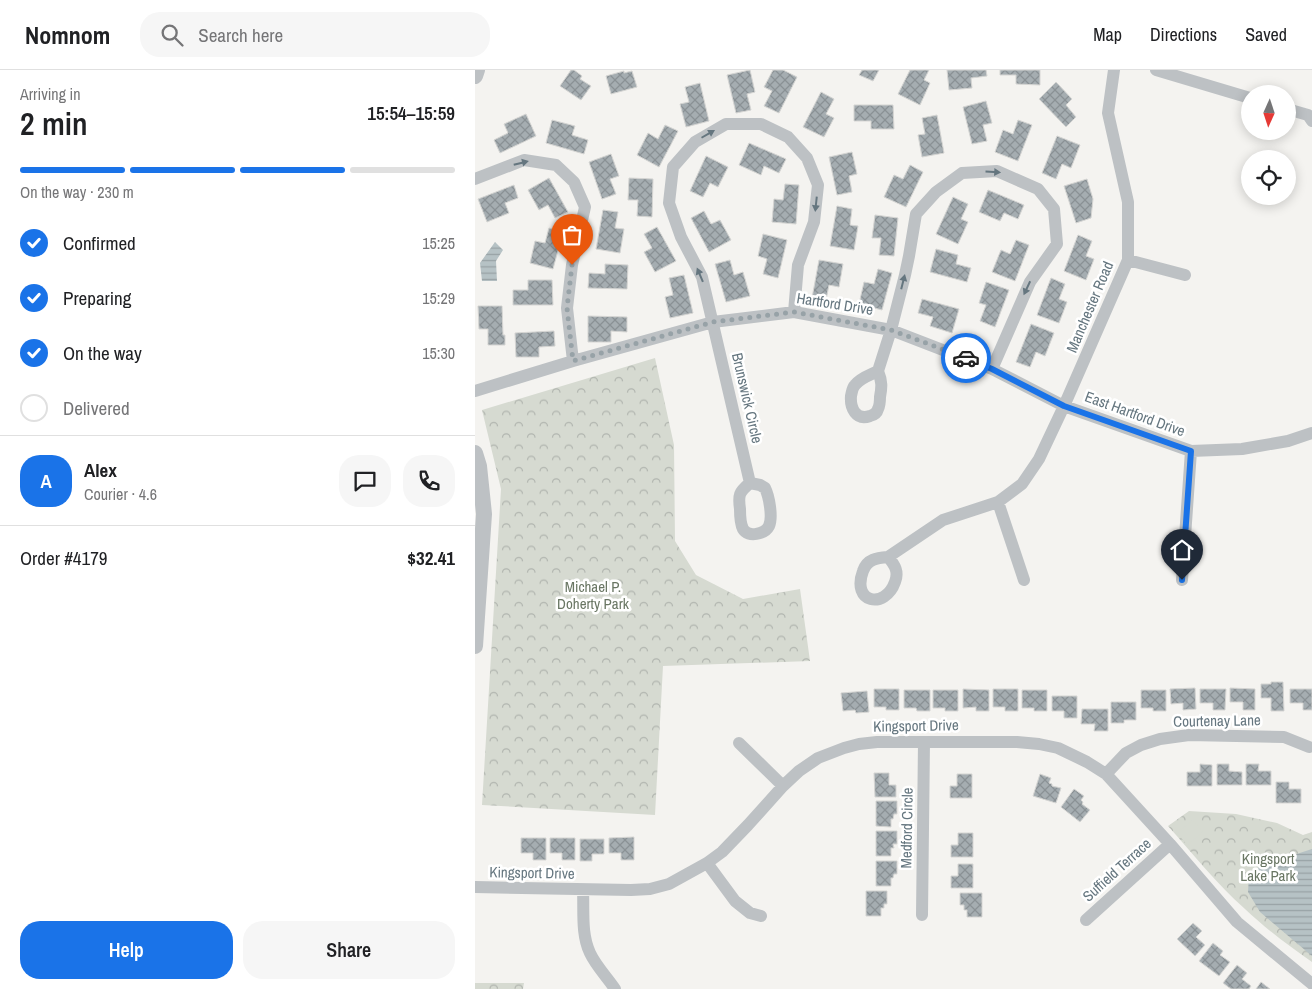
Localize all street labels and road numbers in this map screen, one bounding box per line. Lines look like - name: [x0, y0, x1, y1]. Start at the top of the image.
- street label: Manchester Road: [1061, 258, 1118, 356]
- street label: Hartford Drive: [795, 287, 875, 320]
- street label: Brunswick Circle: [727, 351, 768, 445]
- street label: East Hartford Drive: [1082, 386, 1188, 441]
- street label: Courtenay Lane: [1173, 709, 1261, 732]
- street label: Kingsport Drive: [873, 714, 959, 737]
- street label: Medford Circle: [895, 787, 918, 868]
- street label: Suffield Terrace: [1078, 833, 1156, 906]
- street label: Kingsport Drive: [489, 861, 575, 884]

